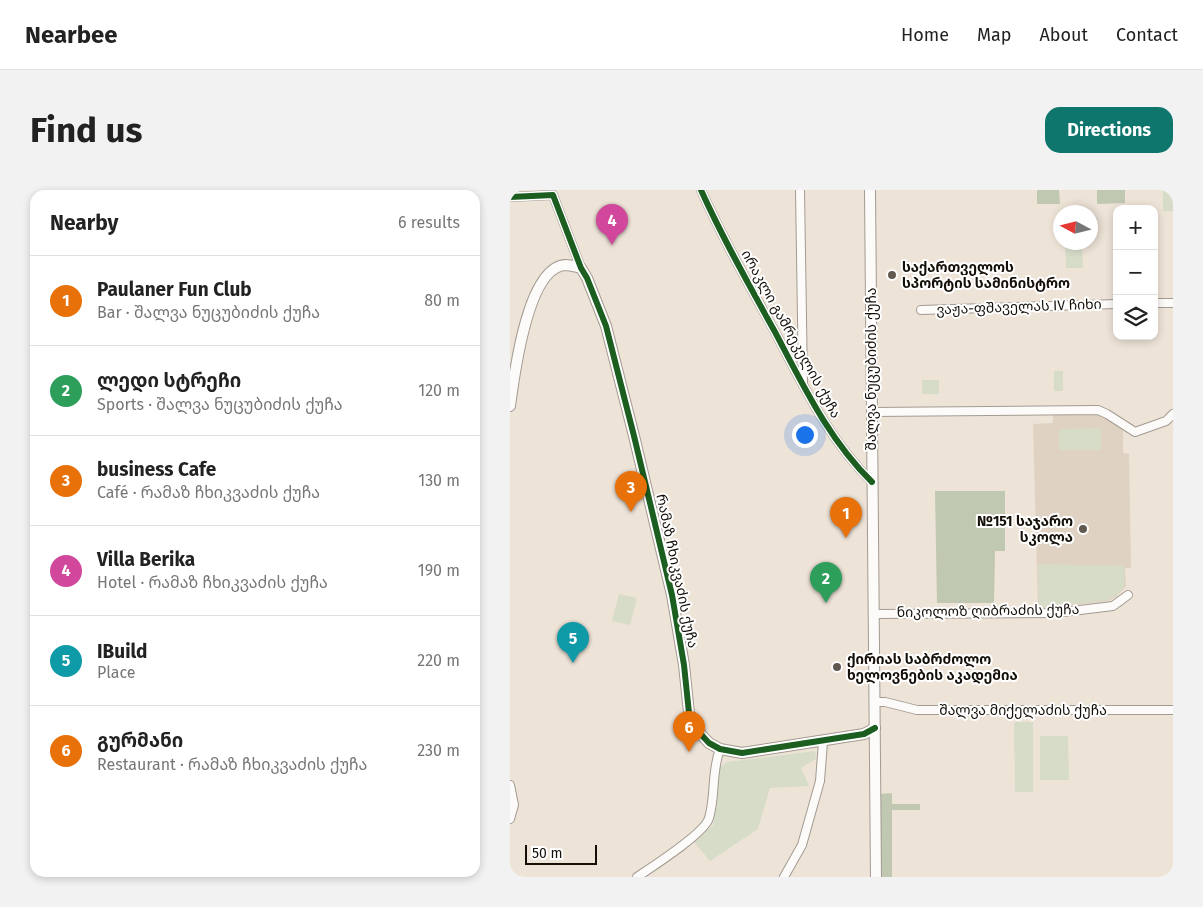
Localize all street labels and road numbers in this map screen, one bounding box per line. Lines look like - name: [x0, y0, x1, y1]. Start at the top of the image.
- street label: ირაკლი გამრეკელის ქუჩა: [738, 247, 844, 421]
- street label: შალვა ნუცუბიძის ქუჩა: [863, 288, 880, 450]
- street label: ვაჟა-ფშაველას IV ჩიხი: [936, 296, 1102, 318]
- street label: რამაზ ჩხიკვაძის ქუჩა: [652, 493, 702, 649]
- street label: ნიკოლოზ ღიბრაძის ქუჩა: [897, 601, 1079, 621]
- street label: შალვა მიქელაძის ქუჩა: [939, 702, 1107, 719]

